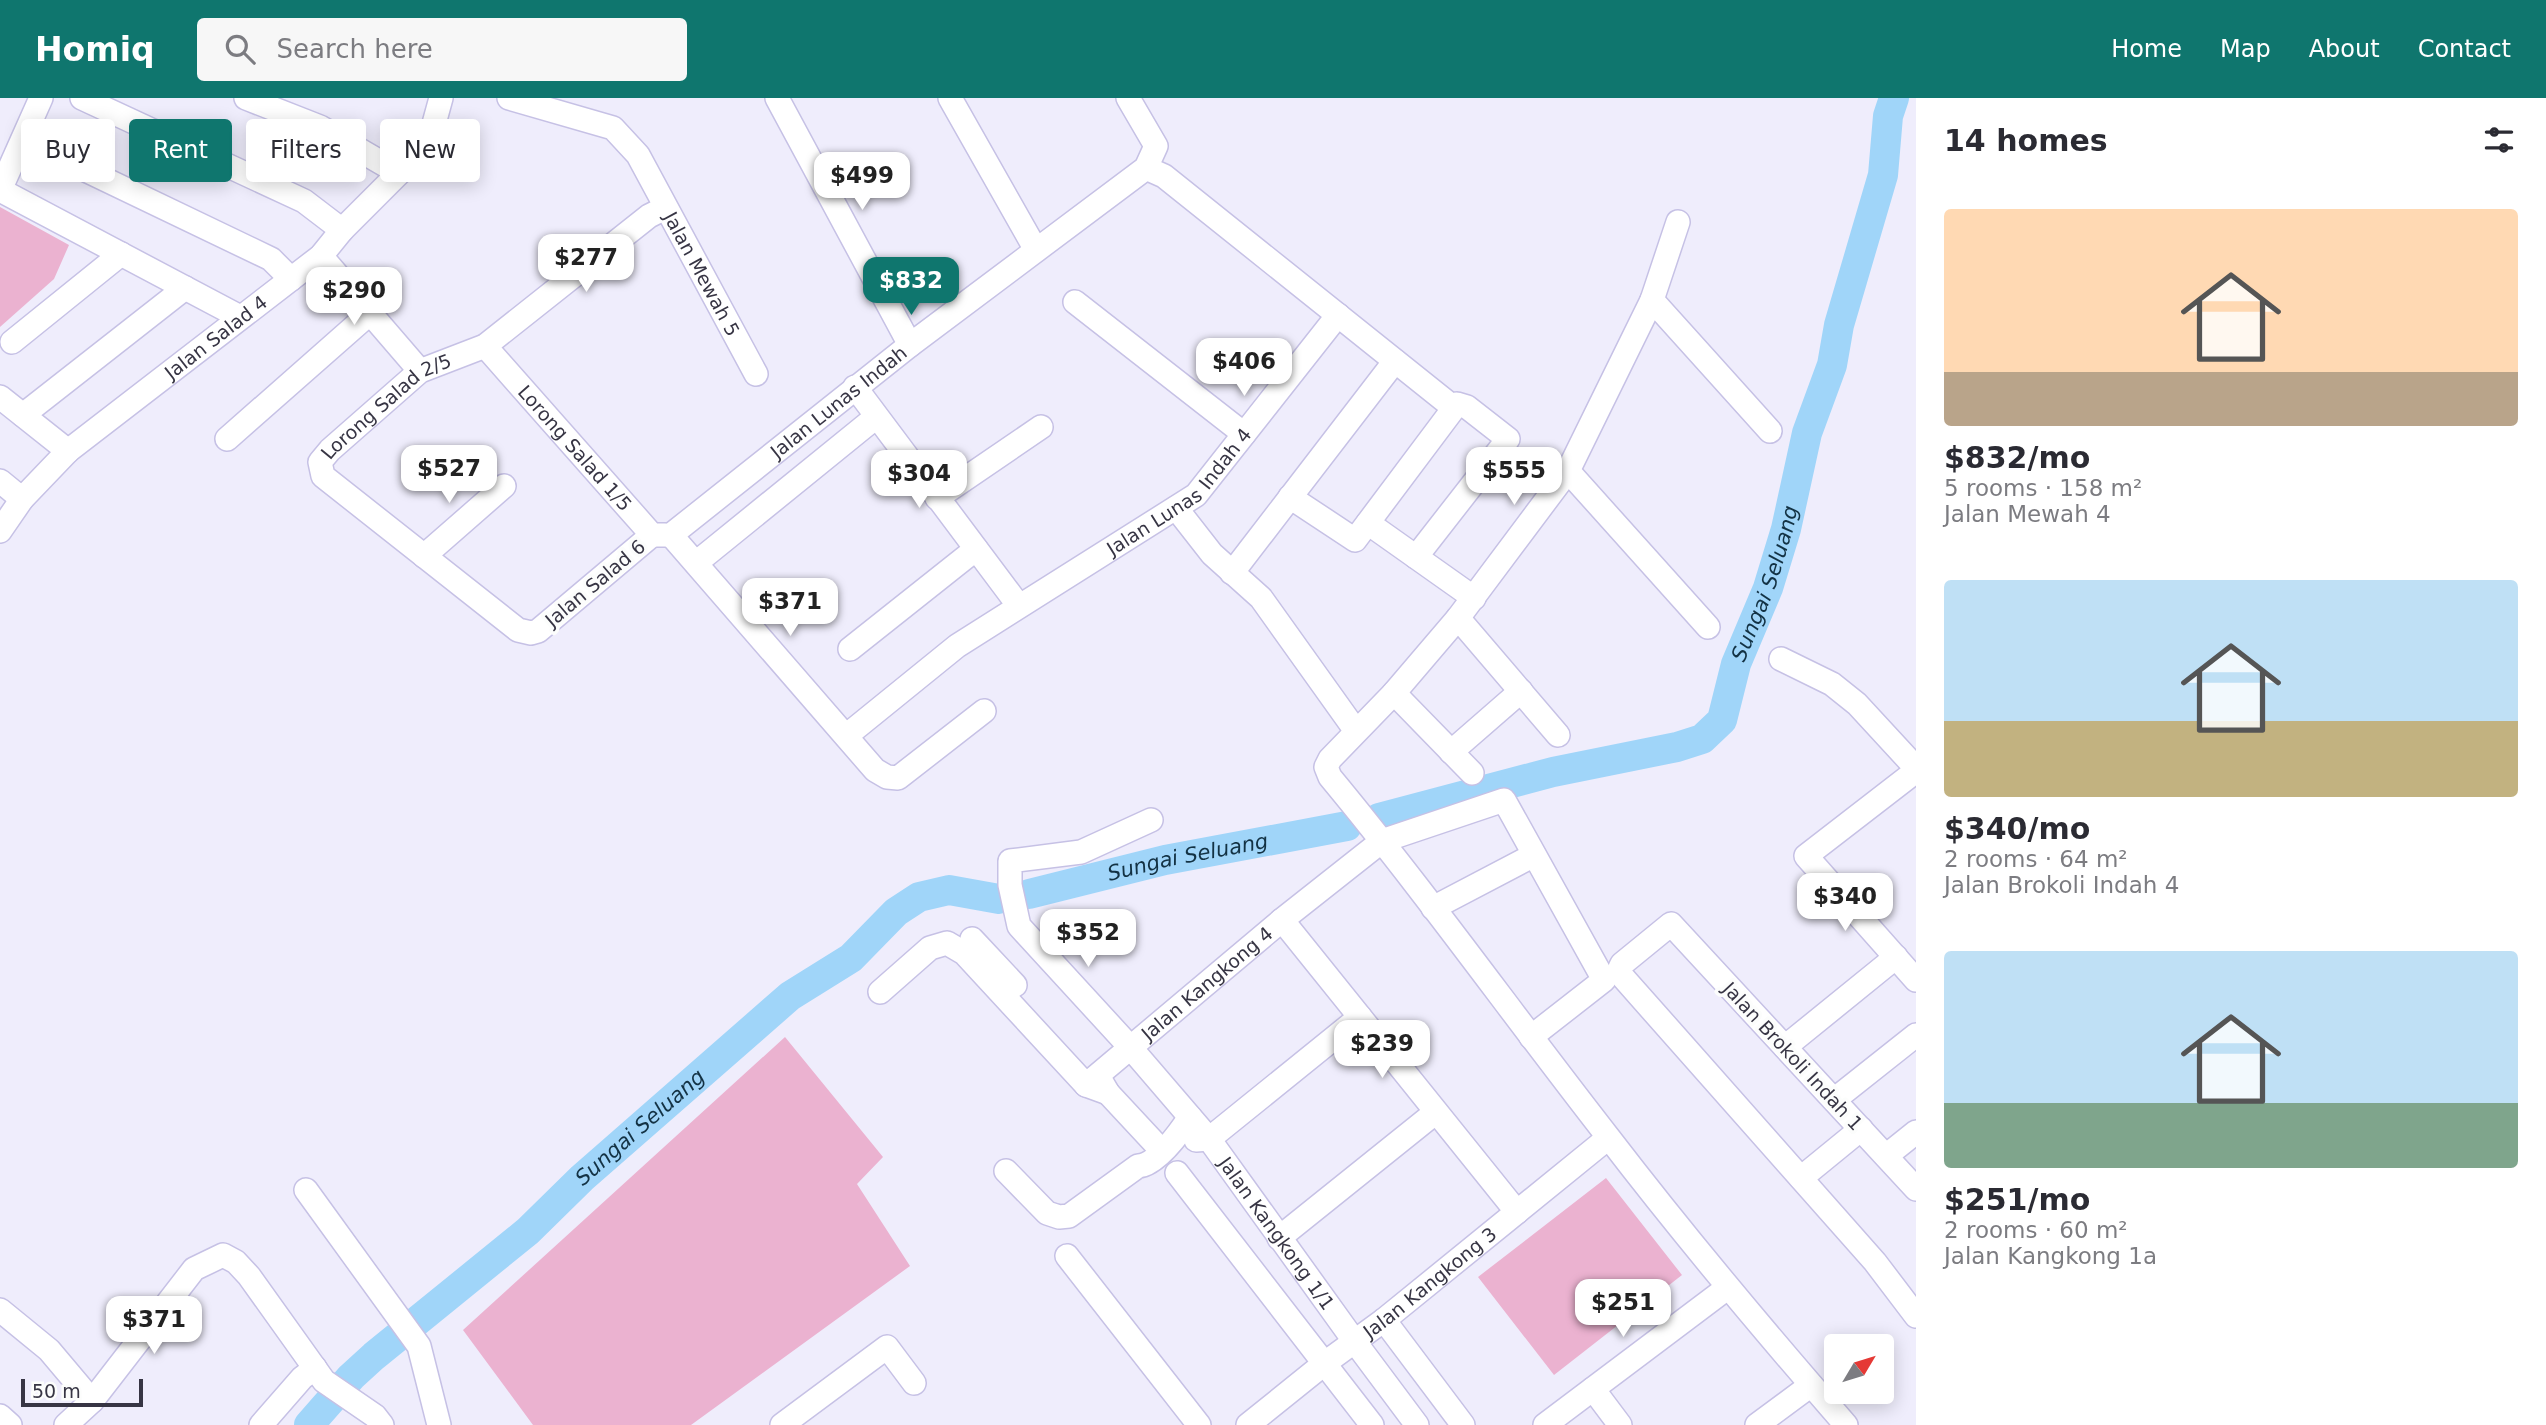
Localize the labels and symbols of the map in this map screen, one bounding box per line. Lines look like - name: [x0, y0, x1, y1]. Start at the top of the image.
- pin: $499: [821, 152, 903, 212]
- street label: Jalan Mewah 5: [659, 207, 744, 340]
- pin: $277: [545, 234, 627, 294]
- pin: $832: [870, 258, 952, 317]
- pin: $290: [313, 268, 395, 327]
- street label: Jalan Salad 4: [160, 291, 271, 384]
- pin: $406: [1203, 338, 1285, 398]
- street label: Jalan Lunas Indah: [765, 341, 911, 463]
- street label: Lorong Salad 2/5: [316, 349, 454, 463]
- street label: Lorong Salad 1/5: [514, 381, 636, 515]
- street label: Jalan Lunas Indah 4: [1102, 424, 1256, 560]
- pin: $527: [408, 446, 490, 505]
- pin: $555: [1473, 448, 1555, 507]
- pin: $304: [878, 450, 960, 510]
- water label: Sungai Seluang: [1727, 503, 1803, 665]
- street label: Jalan Salad 6: [540, 535, 649, 632]
- pin: $371: [749, 578, 831, 638]
- water label: Sungai Seluang: [1105, 829, 1270, 886]
- pin: $340: [1804, 874, 1886, 933]
- pin: $352: [1047, 910, 1129, 969]
- street label: Jalan Kangkong 4: [1136, 922, 1277, 1045]
- street label: Jalan Brokoli Indah 1: [1718, 977, 1867, 1135]
- pin: $239: [1341, 1020, 1423, 1080]
- water label: Sungai Seluang: [571, 1064, 709, 1190]
- street label: Jalan Kangkong 1/1: [1214, 1152, 1339, 1314]
- street label: Jalan Kangkong 3: [1358, 1222, 1501, 1343]
- pin: $251: [1582, 1280, 1664, 1339]
- pin: $371: [113, 1296, 195, 1356]
- north arrow: [1824, 1334, 1894, 1404]
- scale bar: [21, 1376, 144, 1408]

